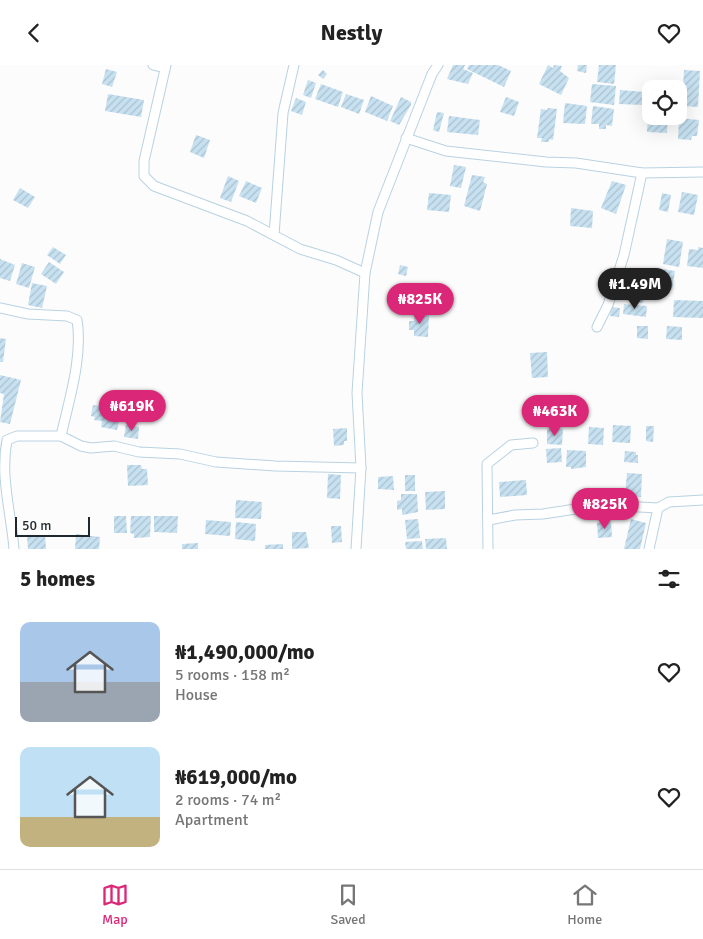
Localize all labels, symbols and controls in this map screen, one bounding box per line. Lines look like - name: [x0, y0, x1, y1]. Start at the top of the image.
- icon: back: [20, 19, 48, 47]
- text: Nestly: [321, 19, 382, 46]
- icon: heart: [655, 19, 683, 47]
- map controls: [642, 80, 687, 125]
- button: locate: [642, 80, 687, 125]
- pin: ₦1.49M: [594, 267, 676, 310]
- text: ₦1.49M: [609, 274, 661, 294]
- pin: ₦825K: [385, 283, 455, 325]
- text: ₦825K: [398, 289, 442, 309]
- pin: ₦619K: [97, 389, 167, 432]
- pin: ₦463K: [520, 395, 590, 437]
- text: ₦619K: [110, 396, 154, 416]
- text: ₦463K: [533, 401, 577, 421]
- pin: ₦825K: [570, 487, 640, 530]
- text: ₦825K: [583, 494, 627, 514]
- scale bar: [15, 514, 90, 537]
- text: 50 m: [22, 517, 51, 534]
- icon: filters: [655, 565, 683, 593]
- text: 5 homes: [20, 566, 95, 592]
- text: ₦1,490,000/mo: [175, 639, 315, 665]
- icon: home: [60, 642, 120, 702]
- icon: heart: [655, 658, 683, 686]
- text: 5 rooms · 158 m²: [175, 665, 290, 685]
- text: House: [175, 685, 218, 705]
- text: ₦619,000/mo: [175, 764, 297, 790]
- icon: home: [60, 767, 120, 827]
- icon: heart: [655, 783, 683, 811]
- text: 2 rooms · 74 m²: [175, 790, 281, 810]
- text: Apartment: [175, 810, 248, 830]
- tab: Map: [101, 881, 129, 928]
- tab: Saved: [330, 881, 366, 928]
- tab: Home: [567, 881, 602, 928]

